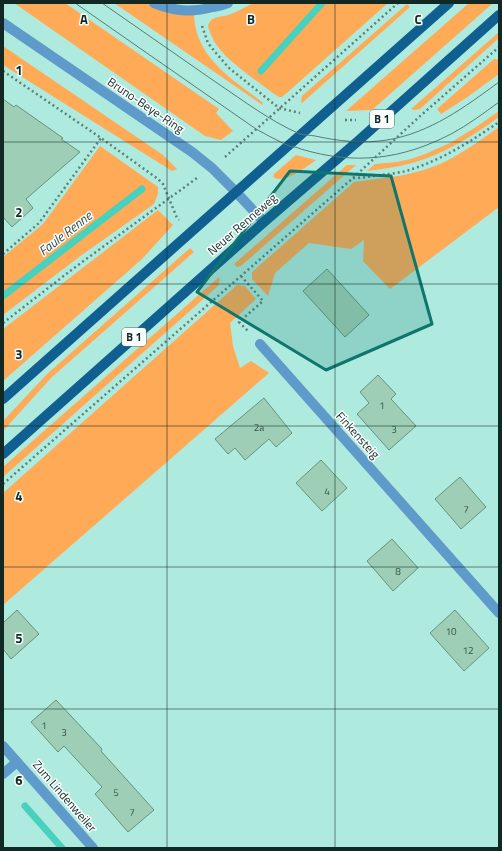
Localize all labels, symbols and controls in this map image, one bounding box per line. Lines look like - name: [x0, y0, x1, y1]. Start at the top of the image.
- text: A: [80, 9, 88, 29]
- text: B: [247, 9, 255, 29]
- text: C: [414, 9, 422, 29]
- text: 1: [15, 60, 23, 80]
- street label: Bruno-Beye-Ring: [104, 72, 188, 138]
- road number: B 1: [370, 110, 394, 128]
- street label: Neuer Renneweg: [203, 188, 281, 260]
- text: 2: [15, 202, 23, 222]
- water label: Faule Renne: [34, 205, 97, 260]
- road number: B 1: [122, 328, 146, 346]
- text: 3: [15, 344, 23, 364]
- house number: 1: [379, 398, 385, 413]
- street label: Finkensteig: [331, 407, 385, 463]
- house number: 2a: [254, 420, 264, 435]
- house number: 3: [391, 422, 397, 437]
- house number: 4: [324, 484, 330, 499]
- text: 4: [15, 486, 23, 506]
- house number: 7: [463, 502, 469, 517]
- house number: 8: [395, 564, 401, 579]
- house number: 10: [445, 624, 457, 639]
- text: 5: [15, 628, 23, 648]
- house number: 12: [462, 643, 474, 658]
- house number: 1: [41, 718, 47, 733]
- house number: 3: [61, 725, 67, 740]
- street label: Zum Lindenweiler: [28, 756, 102, 836]
- text: 6: [15, 770, 23, 790]
- house number: 5: [113, 785, 119, 800]
- house number: 7: [129, 805, 135, 820]

